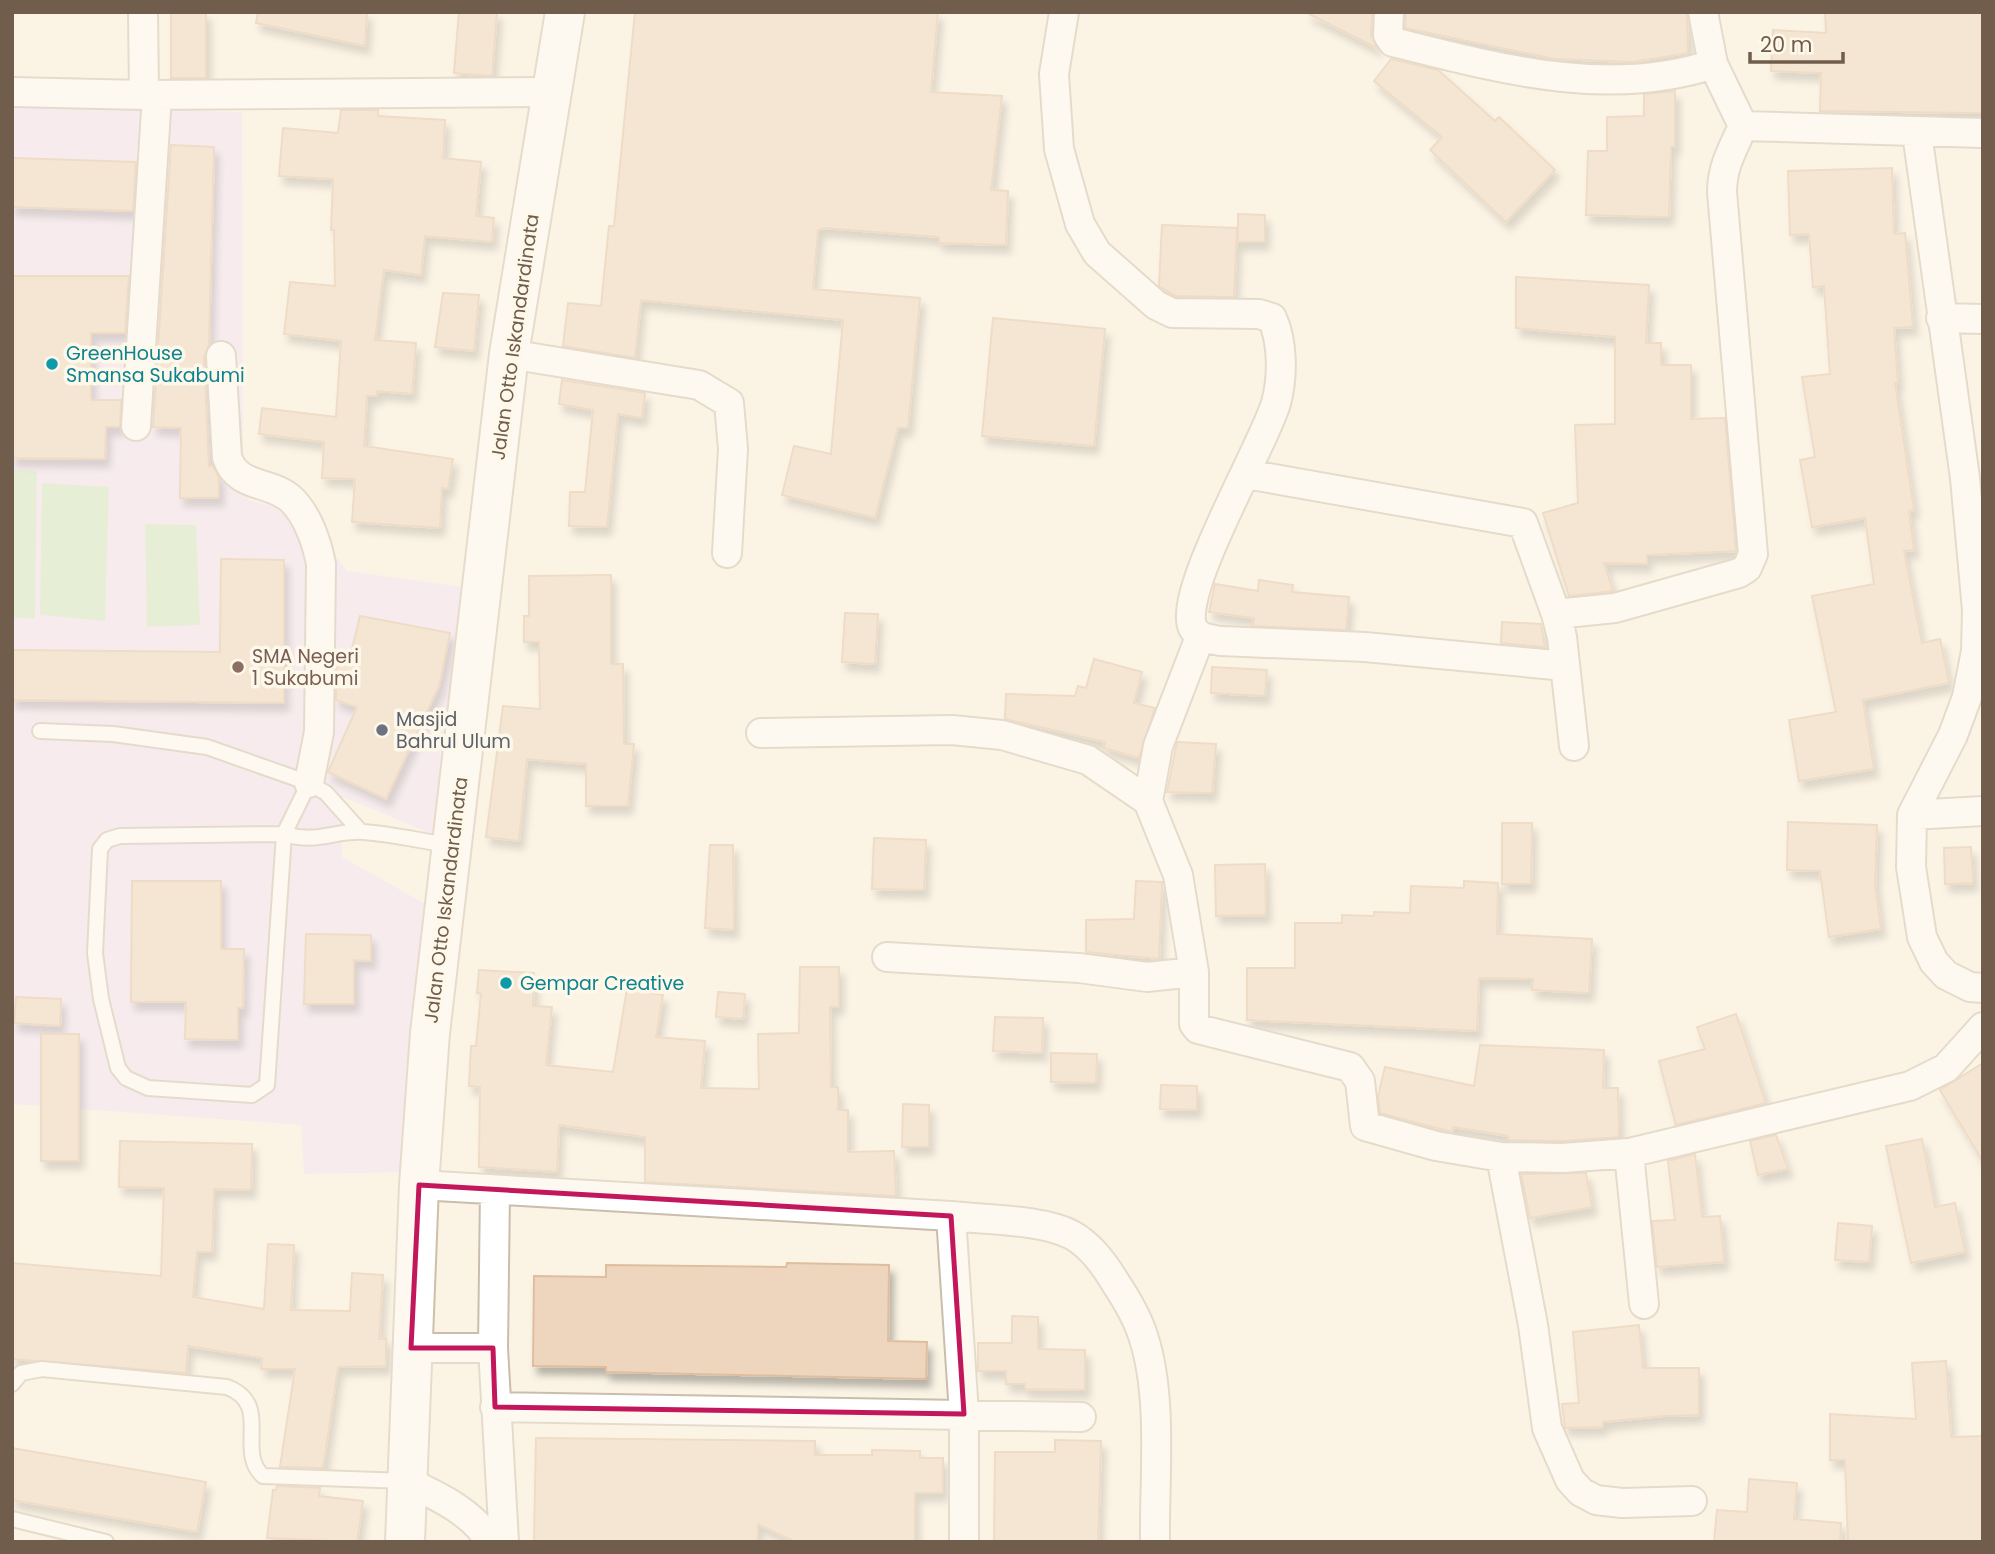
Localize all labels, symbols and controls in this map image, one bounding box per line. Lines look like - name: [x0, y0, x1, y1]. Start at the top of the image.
- scale bar: [1750, 21, 1843, 65]
- text: 20 m: [1760, 30, 1813, 59]
- street label: Jalan Otto Iskandardinata: [484, 212, 546, 462]
- place label: GreenHouse Smansa Sukabumi: [66, 340, 245, 389]
- marker: GreenHouse Smansa Sukabumi: [44, 356, 60, 372]
- place label: SMA Negeri 1 Sukabumi: [252, 643, 359, 692]
- marker: SMA Negeri 1 Sukabumi: [230, 659, 246, 675]
- place label: Masjid Bahrul Ulum: [396, 706, 511, 755]
- marker: Masjid Bahrul Ulum: [374, 722, 390, 738]
- street label: Jalan Otto Iskandardinata: [417, 775, 475, 1025]
- place label: Gempar Creative: [520, 970, 684, 997]
- marker: Gempar Creative: [498, 975, 514, 991]

